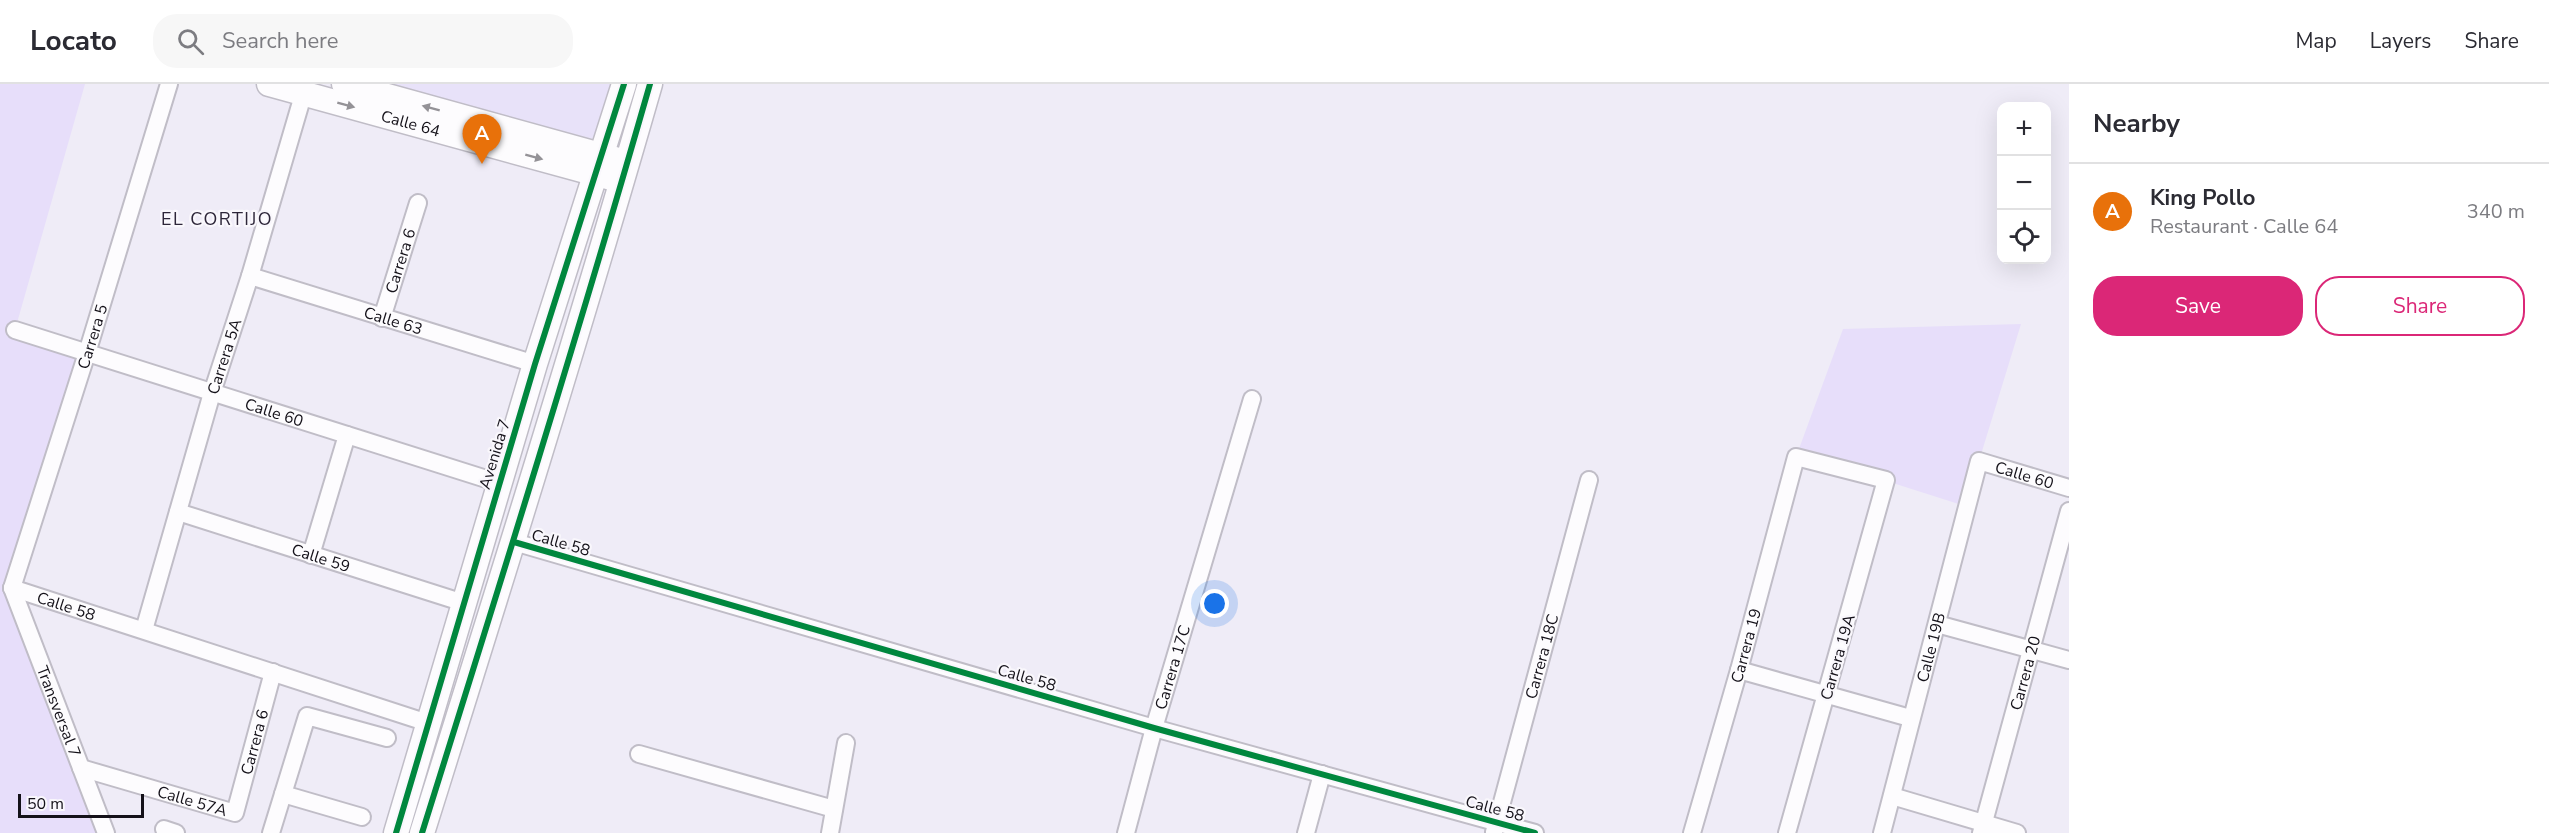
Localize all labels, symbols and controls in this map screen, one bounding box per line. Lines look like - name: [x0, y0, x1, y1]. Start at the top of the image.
- search box: [153, 14, 573, 68]
- text: Locato: [30, 22, 117, 60]
- icon: search: [174, 25, 207, 58]
- text: Search here: [222, 26, 339, 56]
- text: Map: [2295, 27, 2337, 55]
- text: Layers: [2370, 27, 2431, 55]
- text: Share: [2464, 27, 2519, 55]
- one-way arrow: [337, 101, 355, 110]
- map controls: [1997, 102, 2051, 264]
- button: +: [1997, 102, 2051, 156]
- one-way arrow: [422, 103, 440, 112]
- street label: Calle 64: [379, 105, 443, 143]
- text: Nearby: [2093, 106, 2180, 141]
- pin: A: [462, 115, 502, 164]
- one-way arrow: [525, 152, 543, 162]
- button: −: [1997, 156, 2051, 210]
- text: King Pollo: [2150, 183, 2255, 213]
- text: A: [2105, 198, 2120, 225]
- text: 340 m: [2467, 198, 2525, 225]
- district label: EL CORTIJO: [161, 207, 273, 231]
- button: locate: [1997, 210, 2051, 264]
- text: Restaurant · Calle 64: [2150, 213, 2338, 240]
- street label: Carrera 6: [380, 226, 421, 296]
- button: Save: [2093, 276, 2303, 336]
- button: Share: [2315, 276, 2525, 336]
- street label: Carrera 5: [73, 302, 113, 372]
- street label: Calle 63: [361, 302, 425, 341]
- street label: Carrera 5A: [202, 316, 248, 397]
- street label: Calle 60: [242, 393, 306, 433]
- street label: Avenida 7: [474, 417, 516, 492]
- street label: Calle 60: [1992, 456, 2056, 495]
- street label: Calle 58: [529, 524, 593, 562]
- street label: Calle 59: [289, 539, 353, 578]
- street label: Calle 58: [34, 587, 98, 626]
- your location: [1200, 589, 1229, 618]
- street label: Carrera 19: [1726, 606, 1767, 686]
- street label: Calle 19B: [1912, 610, 1951, 685]
- street label: Carrera 18C: [1520, 611, 1564, 701]
- street label: Carrera 19A: [1815, 612, 1861, 703]
- street label: Carrera 17C: [1150, 622, 1196, 712]
- street label: Carrera 20: [2005, 633, 2046, 713]
- street label: Calle 58: [995, 659, 1059, 697]
- street label: Transversal 7: [31, 663, 86, 760]
- street label: Carrera 6: [236, 707, 274, 777]
- street label: Calle 57A: [154, 781, 230, 822]
- scale bar: [18, 791, 144, 818]
- street label: Calle 58: [1463, 791, 1527, 827]
- text: 50 m: [27, 793, 64, 815]

